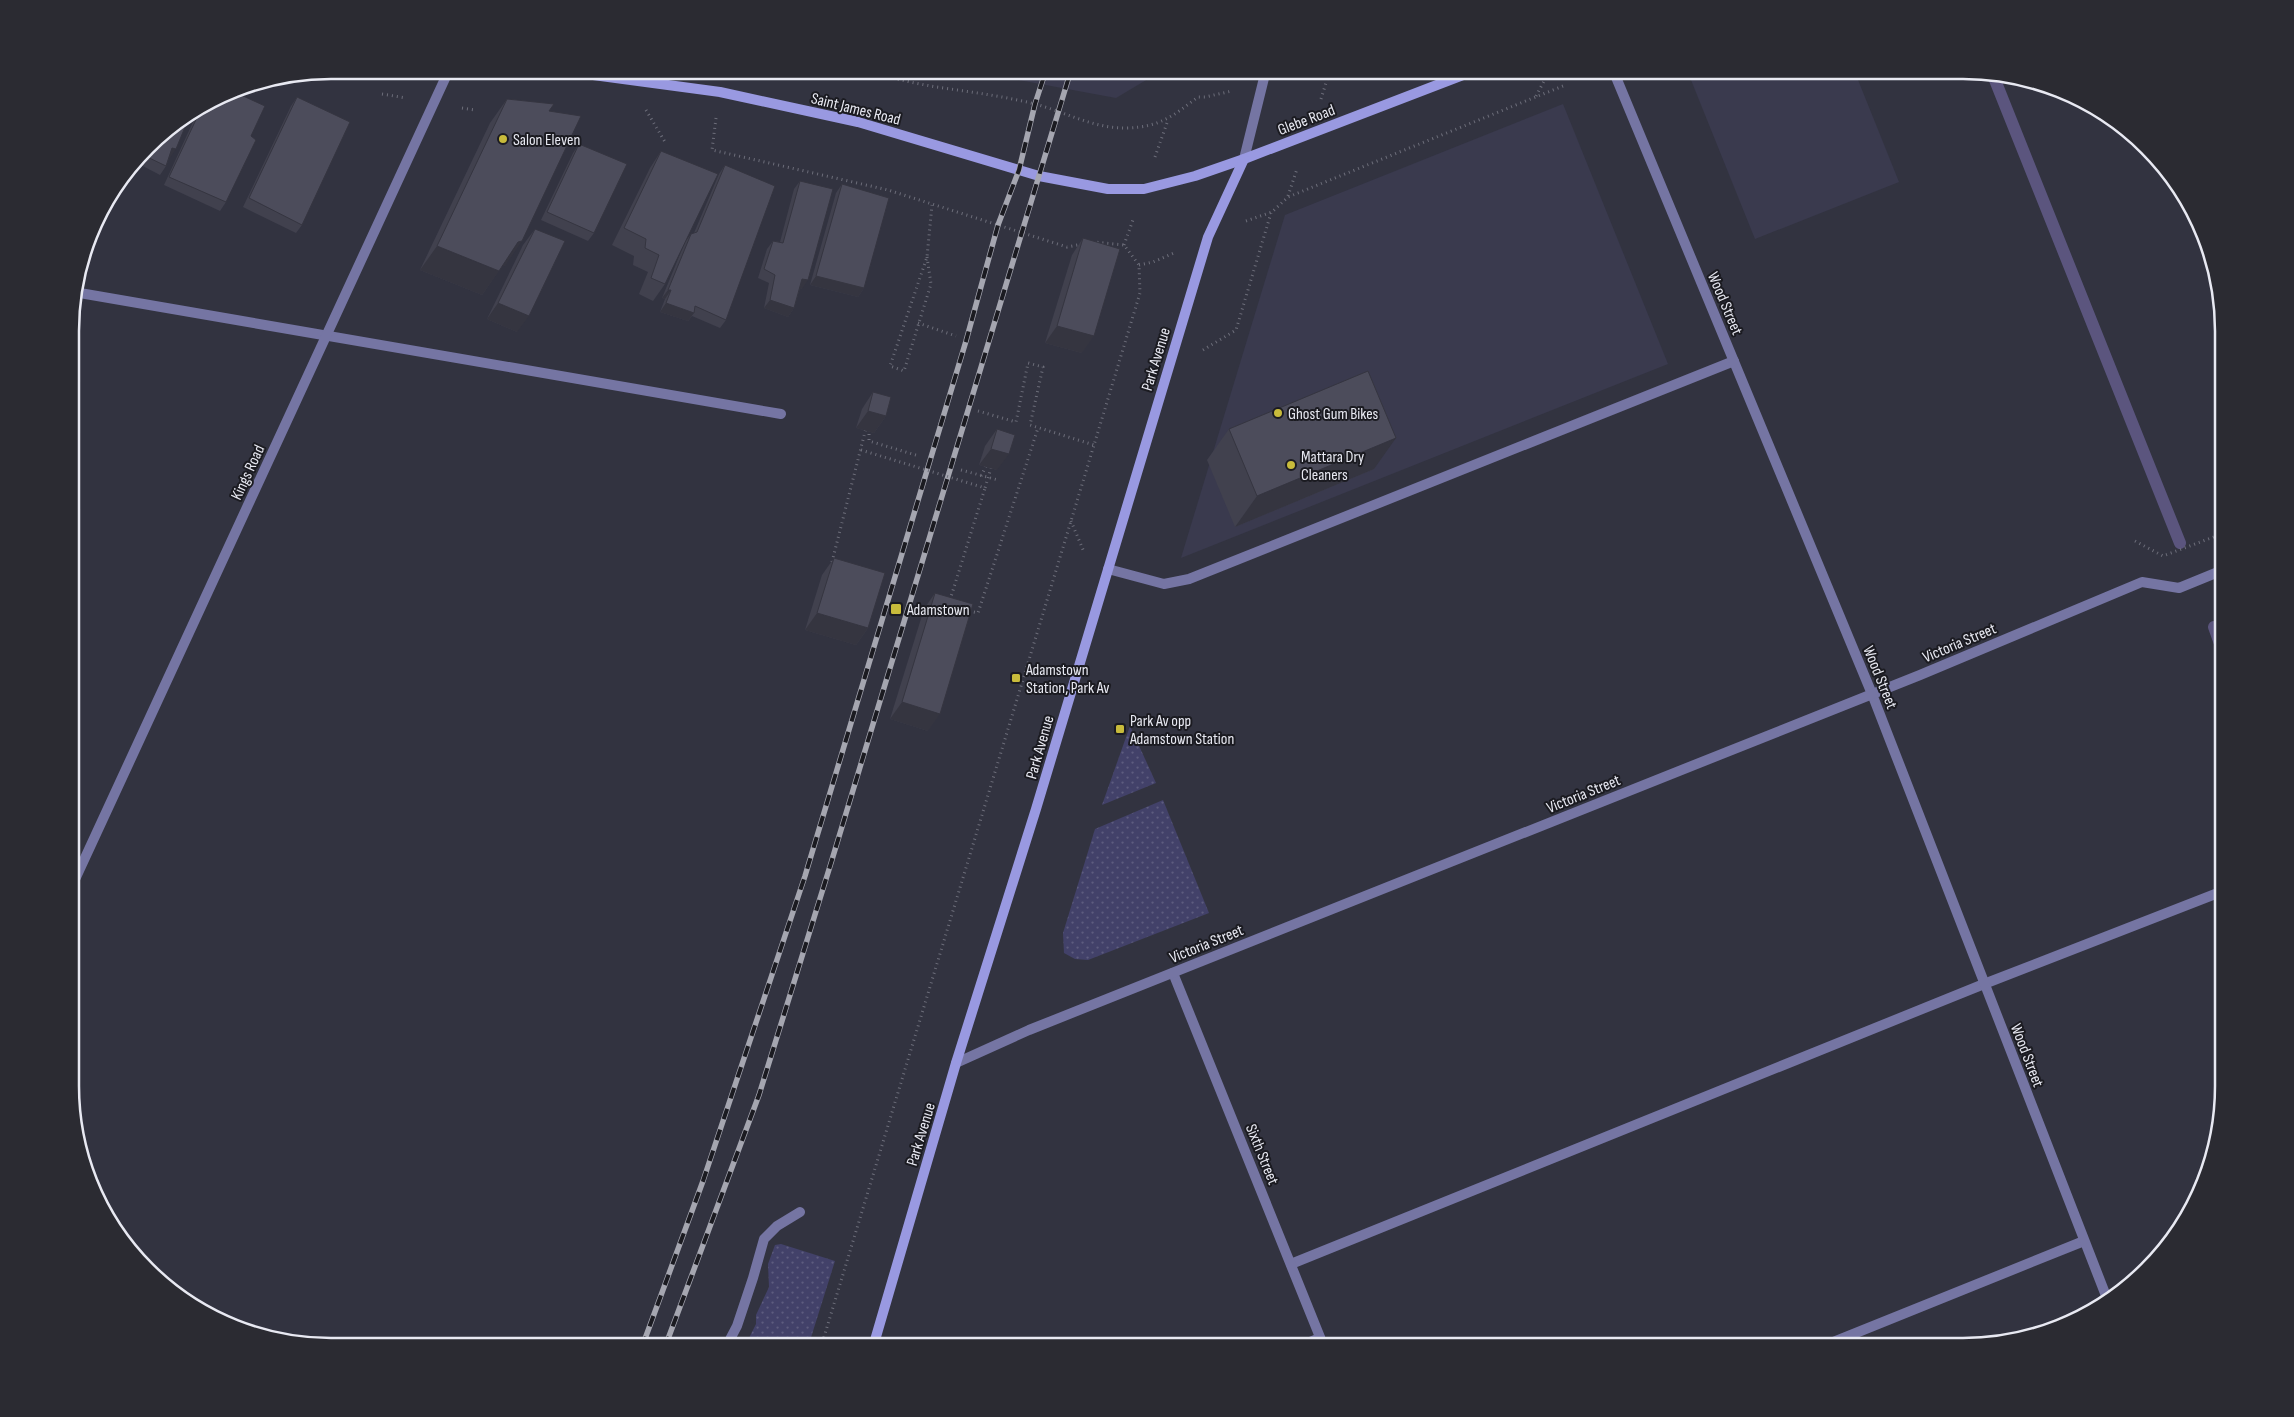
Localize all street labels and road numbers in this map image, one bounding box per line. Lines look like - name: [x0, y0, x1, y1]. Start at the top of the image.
- street label: Saint James Road: [809, 89, 902, 130]
- street label: Glebe Road: [1275, 101, 1338, 140]
- street label: Wood Street: [1703, 269, 1746, 338]
- street label: Park Avenue: [1138, 326, 1175, 393]
- street label: Kings Road: [227, 442, 269, 503]
- street label: Victoria Street: [1920, 619, 1999, 667]
- street label: Wood Street: [1858, 643, 1901, 712]
- street label: Park Avenue: [1022, 714, 1059, 781]
- street label: Victoria Street: [1544, 771, 1623, 818]
- street label: Victoria Street: [1167, 921, 1246, 968]
- street label: Wood Street: [2006, 1021, 2047, 1090]
- street label: Park Avenue: [903, 1101, 940, 1168]
- street label: Sixth Street: [1241, 1121, 1282, 1188]

